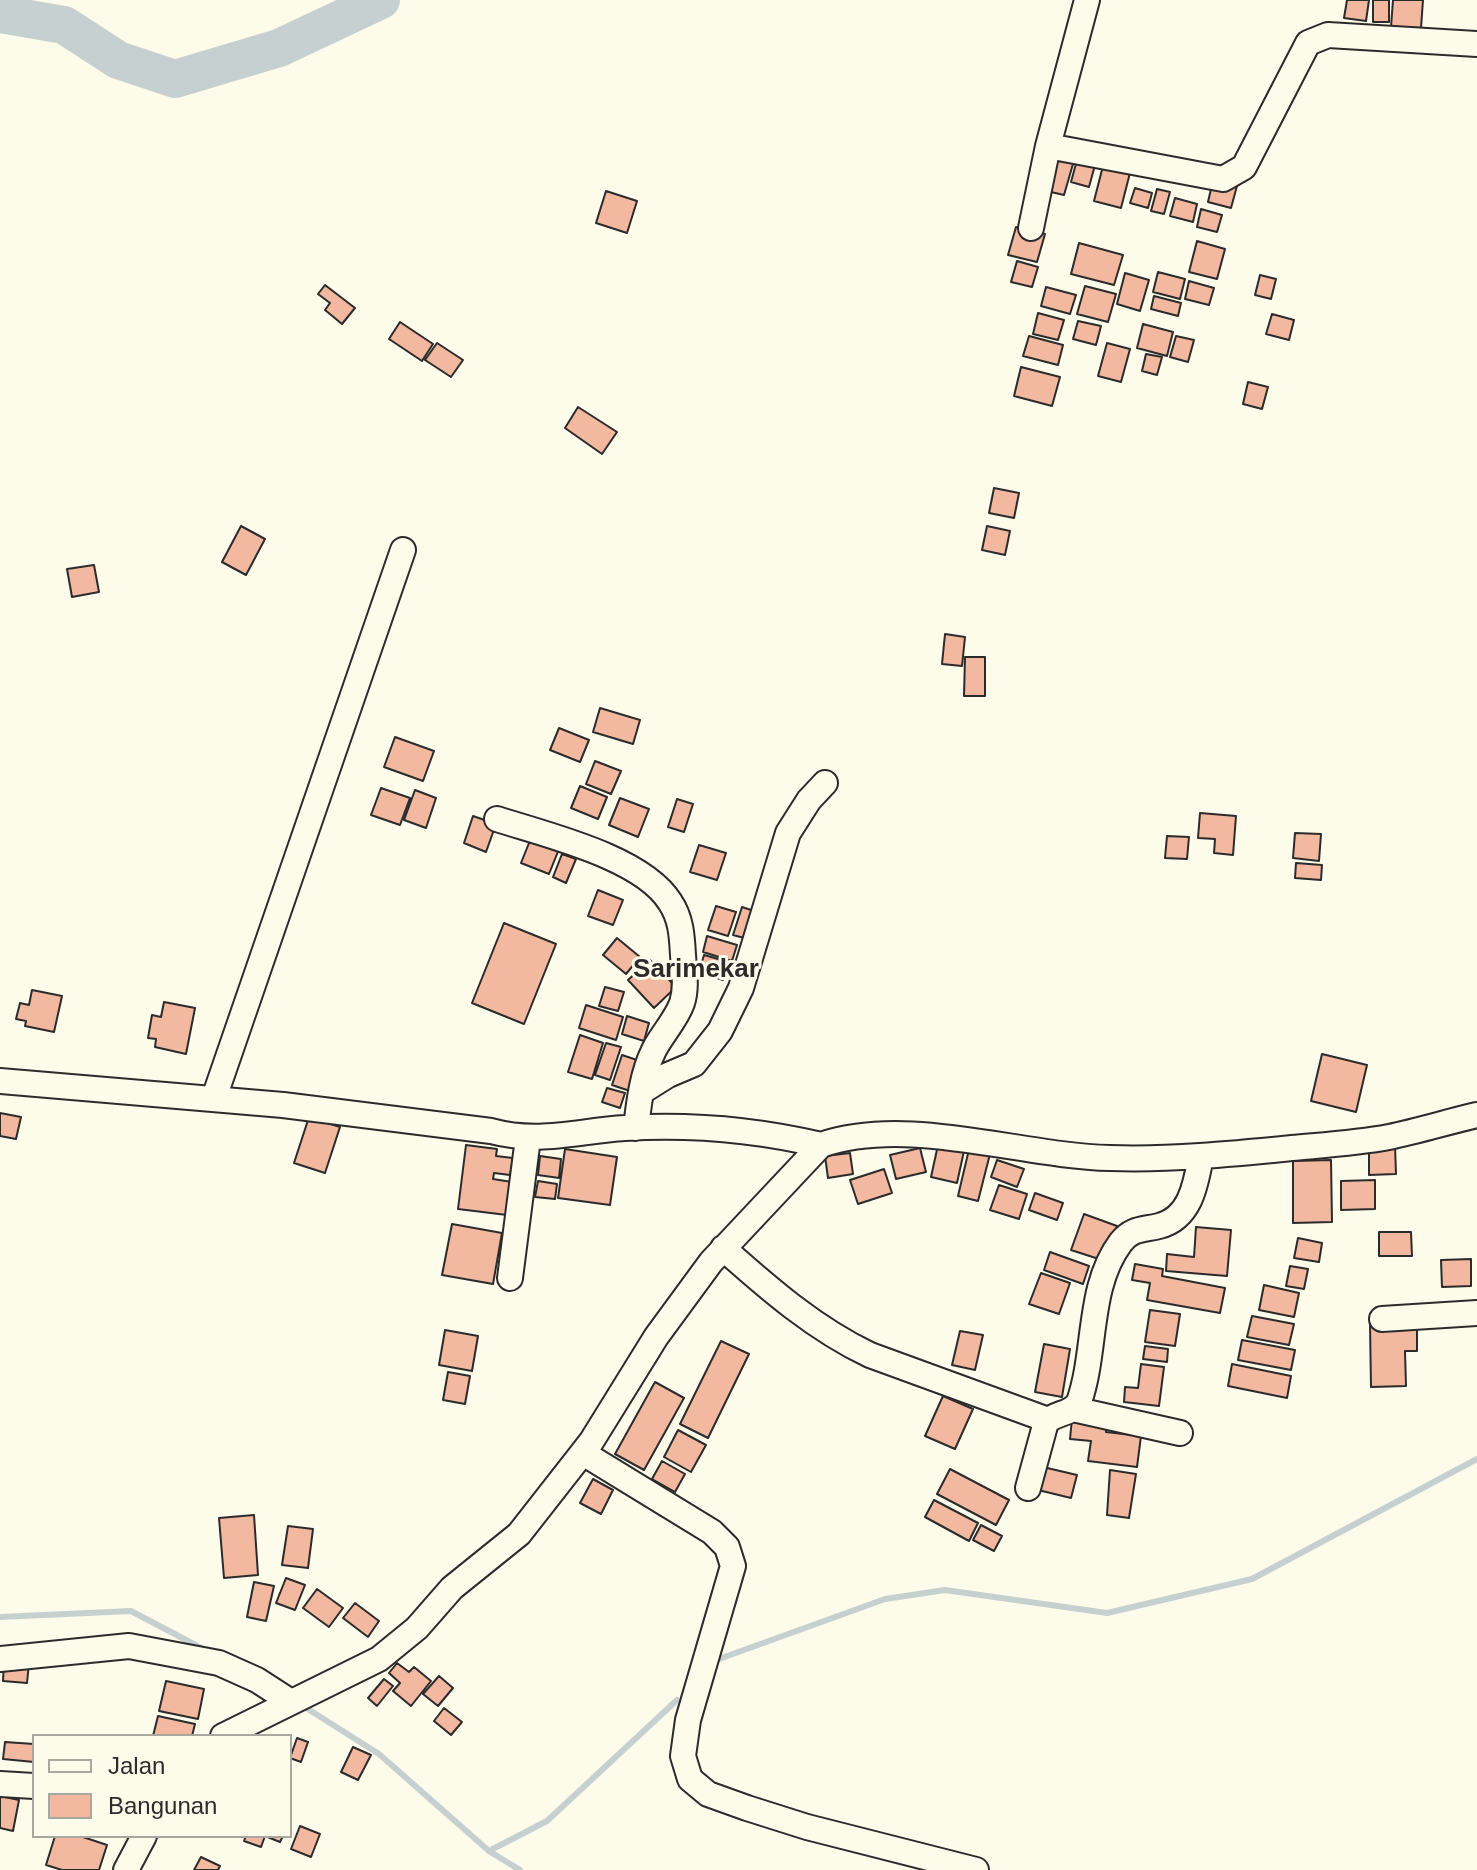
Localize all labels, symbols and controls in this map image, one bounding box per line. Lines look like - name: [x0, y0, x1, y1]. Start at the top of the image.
- district label: Sarimekar: [633, 954, 759, 986]
- legend: [32, 1734, 292, 1838]
- text: Jalan: [108, 1752, 165, 1779]
- text: Bangunan: [108, 1792, 217, 1819]

